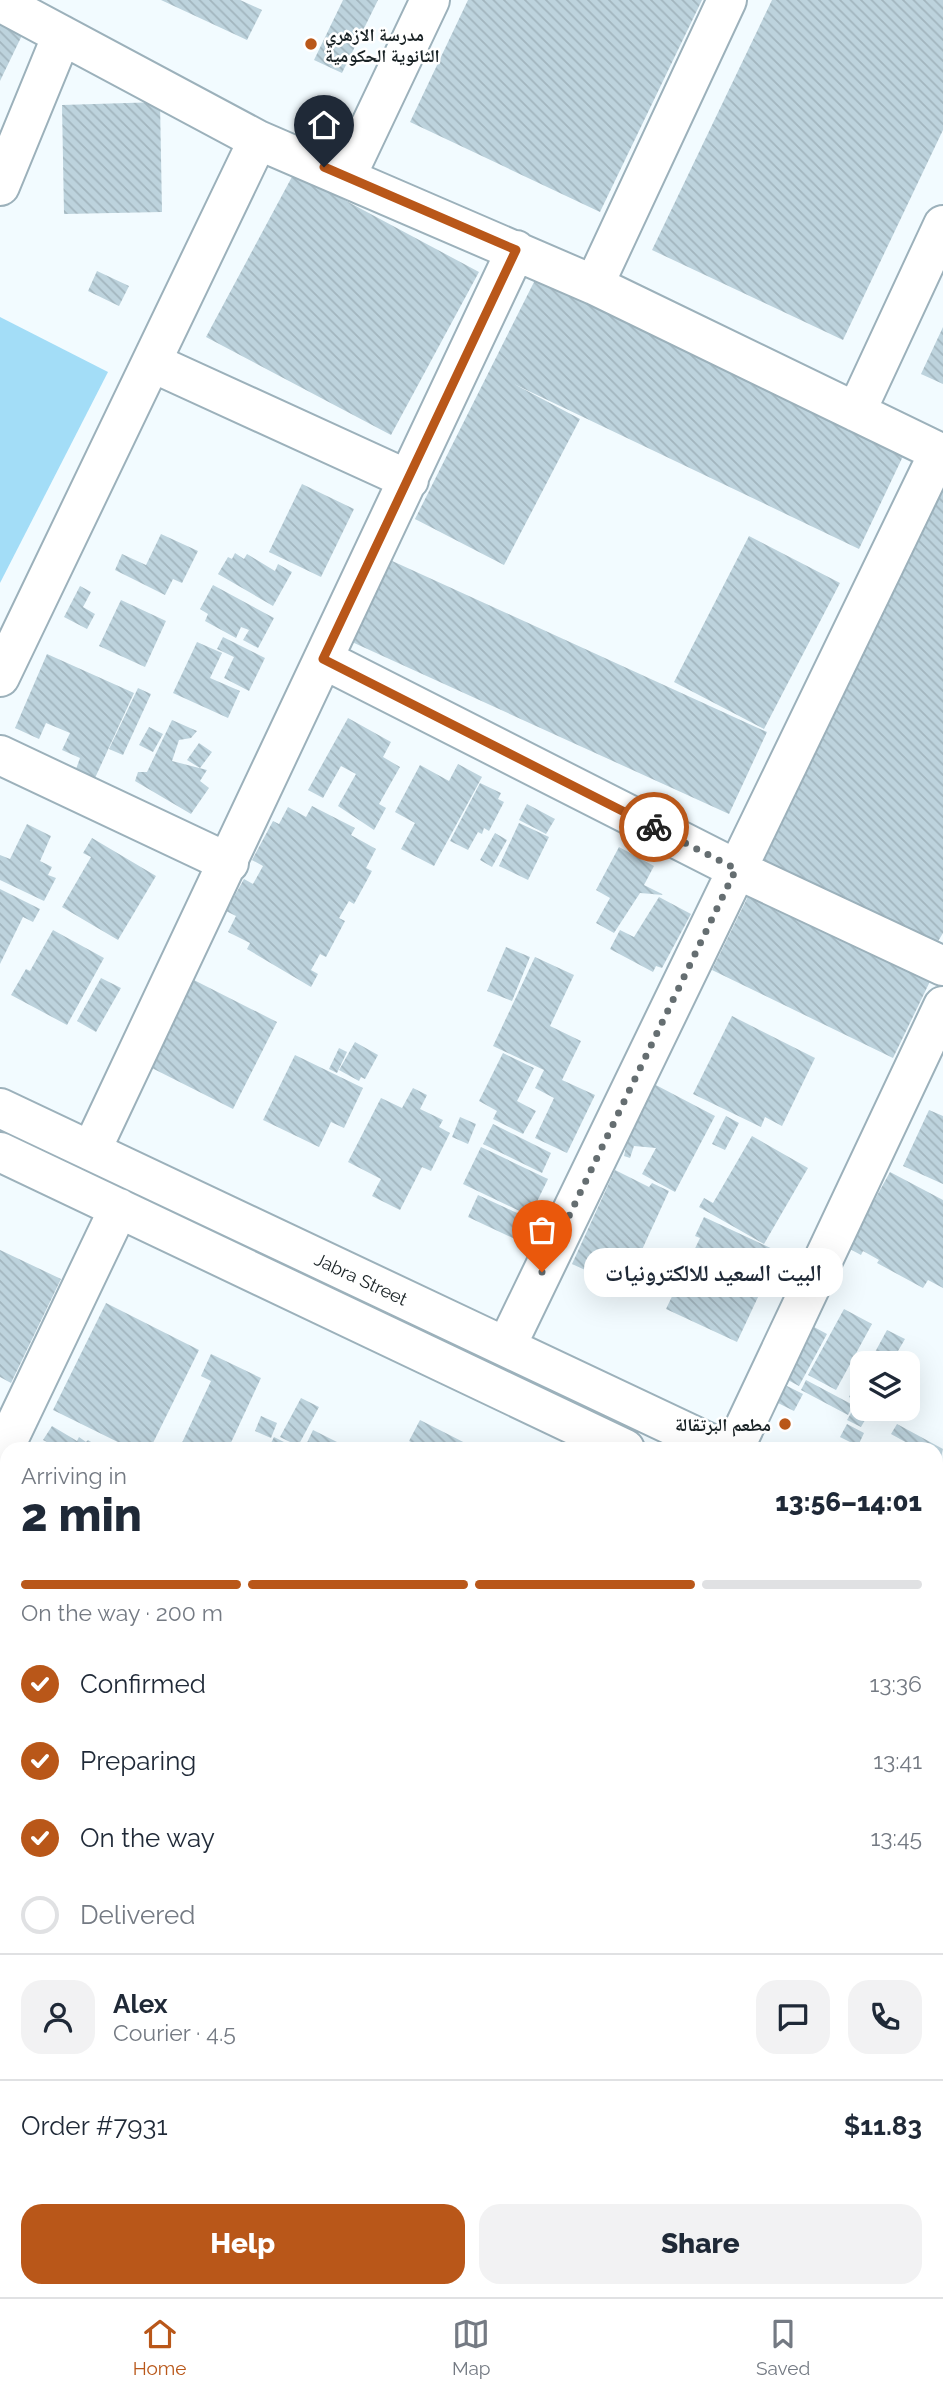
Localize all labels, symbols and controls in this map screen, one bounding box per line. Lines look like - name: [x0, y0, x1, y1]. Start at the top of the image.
- place label: مدرسة الازهري الثانوية الحكومية: [325, 24, 440, 66]
- marker: مدرسة الازهري الثانوية الحكومية: [303, 36, 319, 52]
- pin: [294, 95, 354, 167]
- icon: home: [305, 106, 343, 144]
- courier: [619, 792, 689, 862]
- icon: bike: [635, 808, 673, 846]
- pin: [512, 1200, 572, 1272]
- icon: bag: [523, 1211, 561, 1249]
- street label: Jabra Street: [311, 1248, 411, 1310]
- callout: البيت السعيد للالكترونيات: [584, 1248, 843, 1296]
- text: البيت السعيد للالكترونيات: [605, 1259, 822, 1286]
- map controls: [850, 1351, 920, 1421]
- button: layers: [850, 1351, 920, 1421]
- place label: مطعم البرتقالة: [675, 1414, 771, 1437]
- marker: مطعم البرتقالة: [777, 1416, 793, 1432]
- text: Arriving in: [21, 1462, 127, 1489]
- text: 13:56–14:01: [775, 1487, 922, 1517]
- text: 2 min: [21, 1488, 142, 1542]
- text: On the way · 200 m: [21, 1599, 223, 1626]
- icon: check: [21, 1665, 59, 1703]
- text: Confirmed: [80, 1669, 206, 1699]
- text: 13:36: [869, 1670, 922, 1697]
- icon: check: [21, 1742, 59, 1780]
- text: Preparing: [80, 1746, 196, 1776]
- text: 13:41: [873, 1747, 922, 1774]
- icon: check: [21, 1819, 59, 1857]
- text: On the way: [80, 1823, 215, 1853]
- text: 13:45: [870, 1824, 922, 1851]
- text: Delivered: [80, 1900, 195, 1930]
- button: person: [21, 1980, 95, 2054]
- button: chat: [756, 1980, 830, 2054]
- button: phone: [848, 1980, 922, 2054]
- text: Alex: [113, 1989, 168, 2019]
- text: Courier · 4.5: [113, 2019, 236, 2046]
- text: Order #7931: [21, 2111, 168, 2141]
- text: $11.83: [844, 2111, 922, 2141]
- button: Help: [21, 2204, 465, 2284]
- button: Share: [479, 2204, 922, 2284]
- tab: Home: [133, 2315, 186, 2379]
- tab: Map: [452, 2315, 491, 2379]
- tab: Saved: [756, 2315, 810, 2379]

